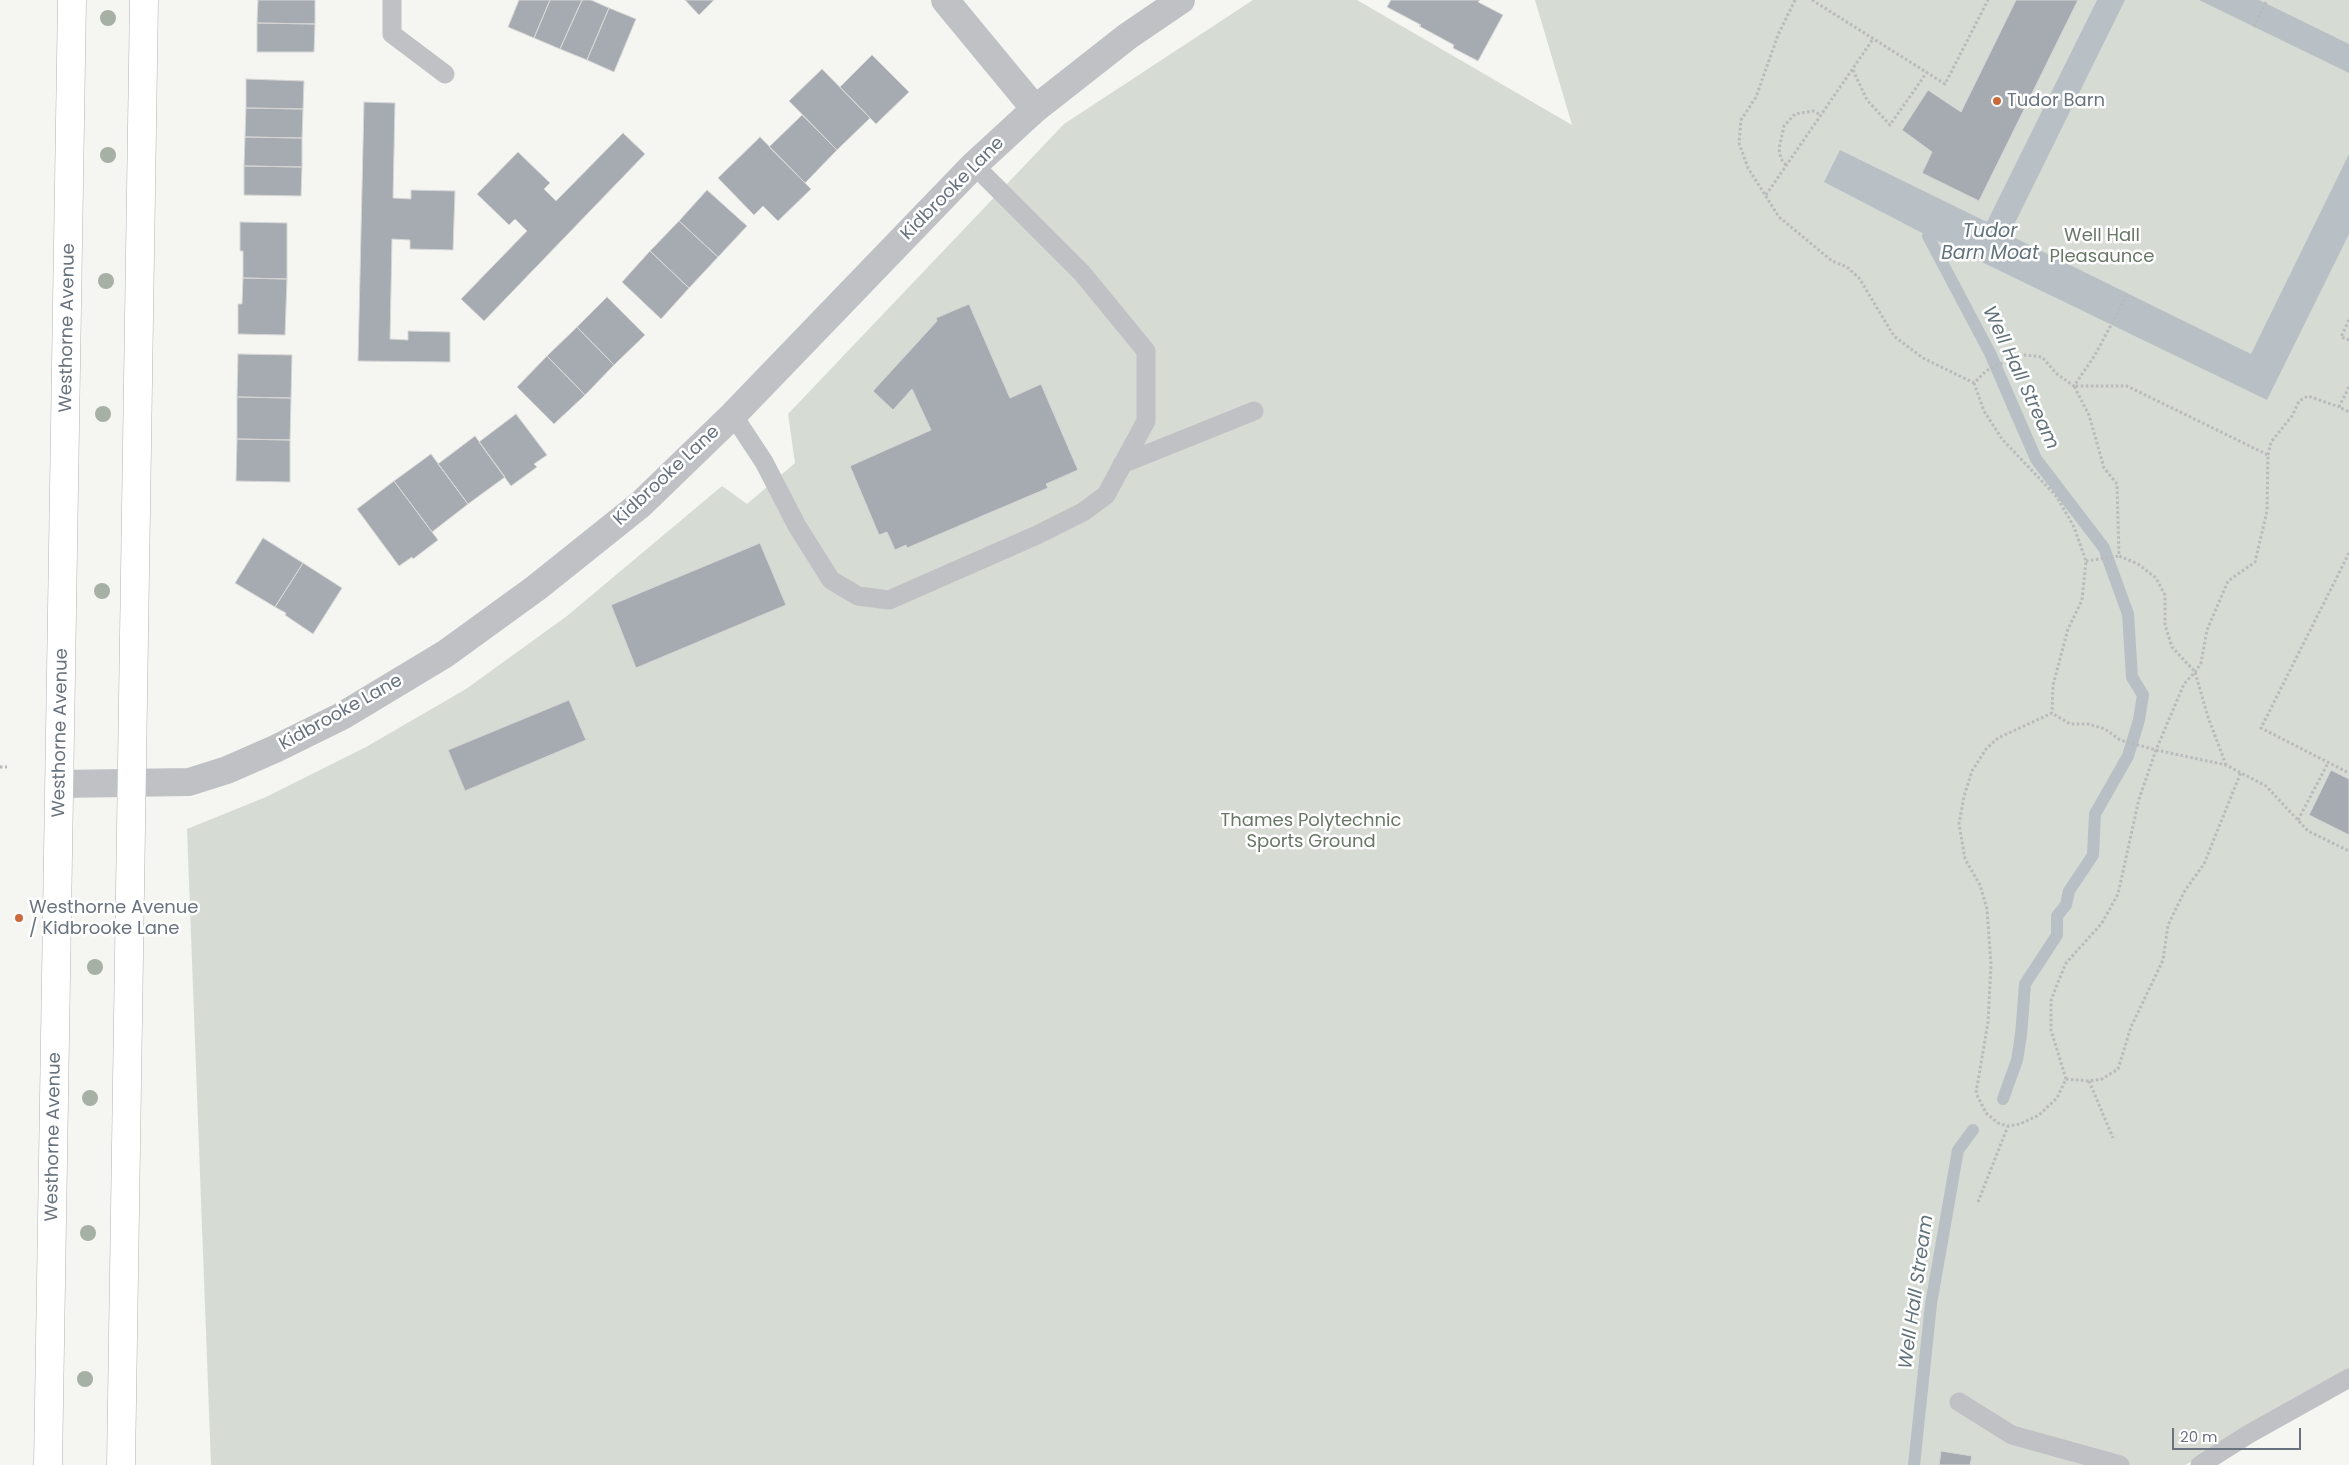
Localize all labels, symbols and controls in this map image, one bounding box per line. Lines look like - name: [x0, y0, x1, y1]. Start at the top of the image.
- place label: Tudor Barn: [2007, 90, 2105, 112]
- marker: Tudor Barn: [1991, 95, 2003, 107]
- street label: Kidbrooke Lane: [897, 133, 1009, 245]
- water label: Tudor Barn Moat: [1941, 221, 2039, 265]
- park label: Well Hall Pleasaunce: [2050, 225, 2154, 268]
- street label: Westhorne Avenue: [56, 243, 80, 413]
- water label: Well Hall Stream: [1977, 303, 2063, 453]
- street label: Kidbrooke Lane: [609, 421, 725, 531]
- street label: Westhorne Avenue: [49, 648, 73, 818]
- street label: Kidbrooke Lane: [276, 670, 406, 756]
- park label: Thames Polytechnic Sports Ground: [1221, 810, 1401, 852]
- place label: Westhorne Avenue / Kidbrooke Lane: [29, 897, 199, 940]
- marker: Westhorne Avenue / Kidbrooke Lane: [13, 912, 25, 924]
- street label: Westhorne Avenue: [42, 1052, 66, 1222]
- water label: Well Hall Stream: [1895, 1213, 1939, 1371]
- scale bar: [2174, 1418, 2303, 1450]
- text: 20 m: [2180, 1426, 2218, 1447]

